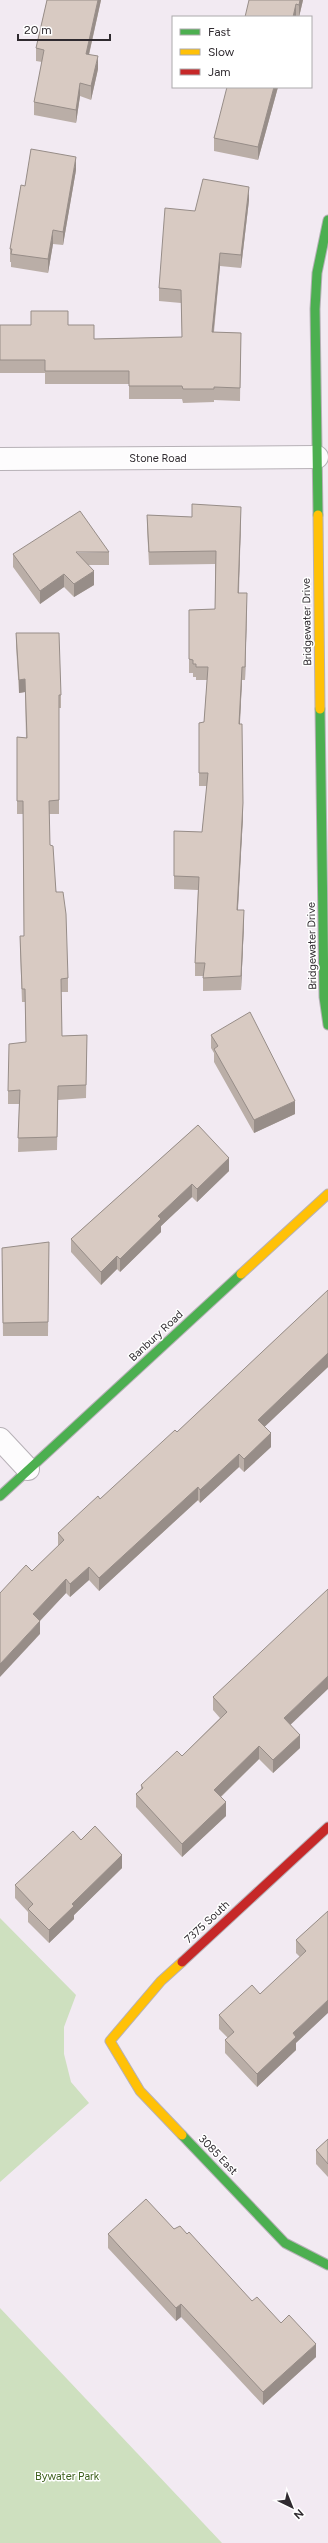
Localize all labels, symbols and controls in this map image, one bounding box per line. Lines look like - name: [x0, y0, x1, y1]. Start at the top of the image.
- scale bar: [18, 16, 110, 42]
- legend: [172, 16, 312, 88]
- text: 20 m: [24, 23, 52, 37]
- text: Fast: [208, 25, 231, 39]
- text: Slow: [208, 45, 235, 59]
- text: Jam: [208, 65, 231, 79]
- street label: Stone Road: [129, 452, 187, 465]
- street label: Bridgewater Drive: [300, 578, 314, 666]
- street label: Bridgewater Drive: [305, 902, 319, 990]
- street label: Banbury Road: [126, 1308, 186, 1364]
- street label: 7375 South: [182, 1898, 232, 1946]
- street label: 3085 East: [196, 2132, 240, 2178]
- park label: Bywater Park: [35, 2470, 100, 2483]
- north arrow: [272, 2487, 312, 2527]
- text: N: [291, 2506, 306, 2522]

